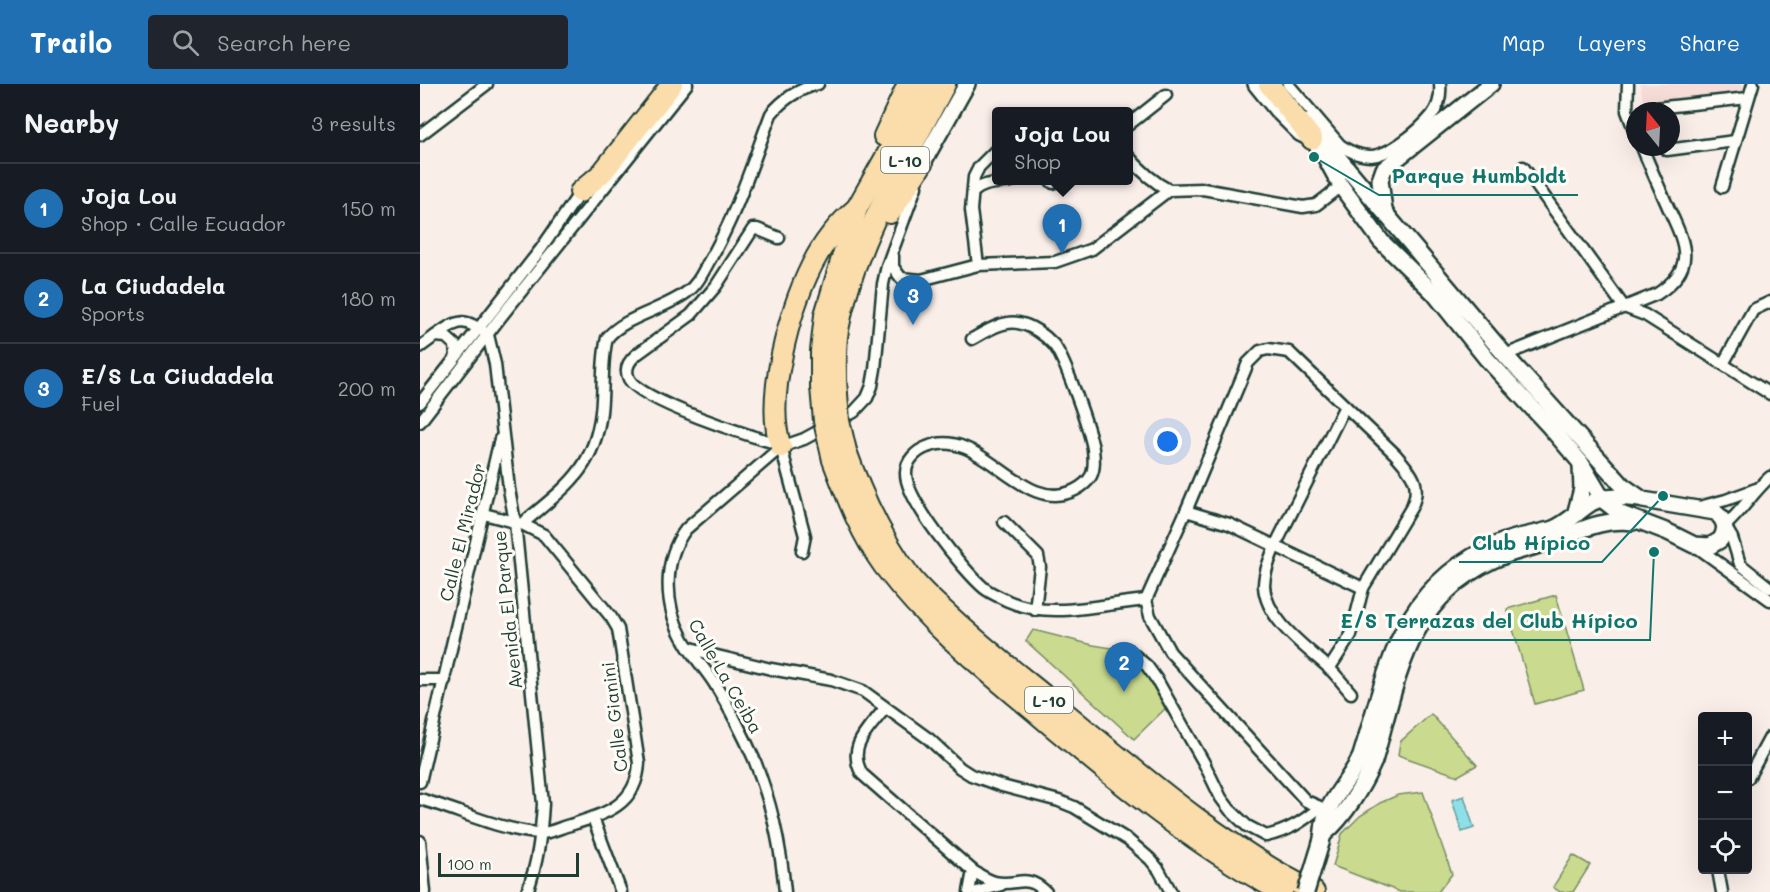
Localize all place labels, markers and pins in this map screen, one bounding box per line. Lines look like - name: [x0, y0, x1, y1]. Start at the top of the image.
- callout: Parque Humboldt: [1379, 157, 1578, 195]
- pin: 1: [1042, 204, 1082, 254]
- pin: 3: [894, 276, 932, 325]
- callout: Club Hípico: [1459, 524, 1602, 562]
- callout: E/S Terrazas del Club Hípico: [1329, 602, 1650, 640]
- pin: 2: [1104, 642, 1144, 692]

